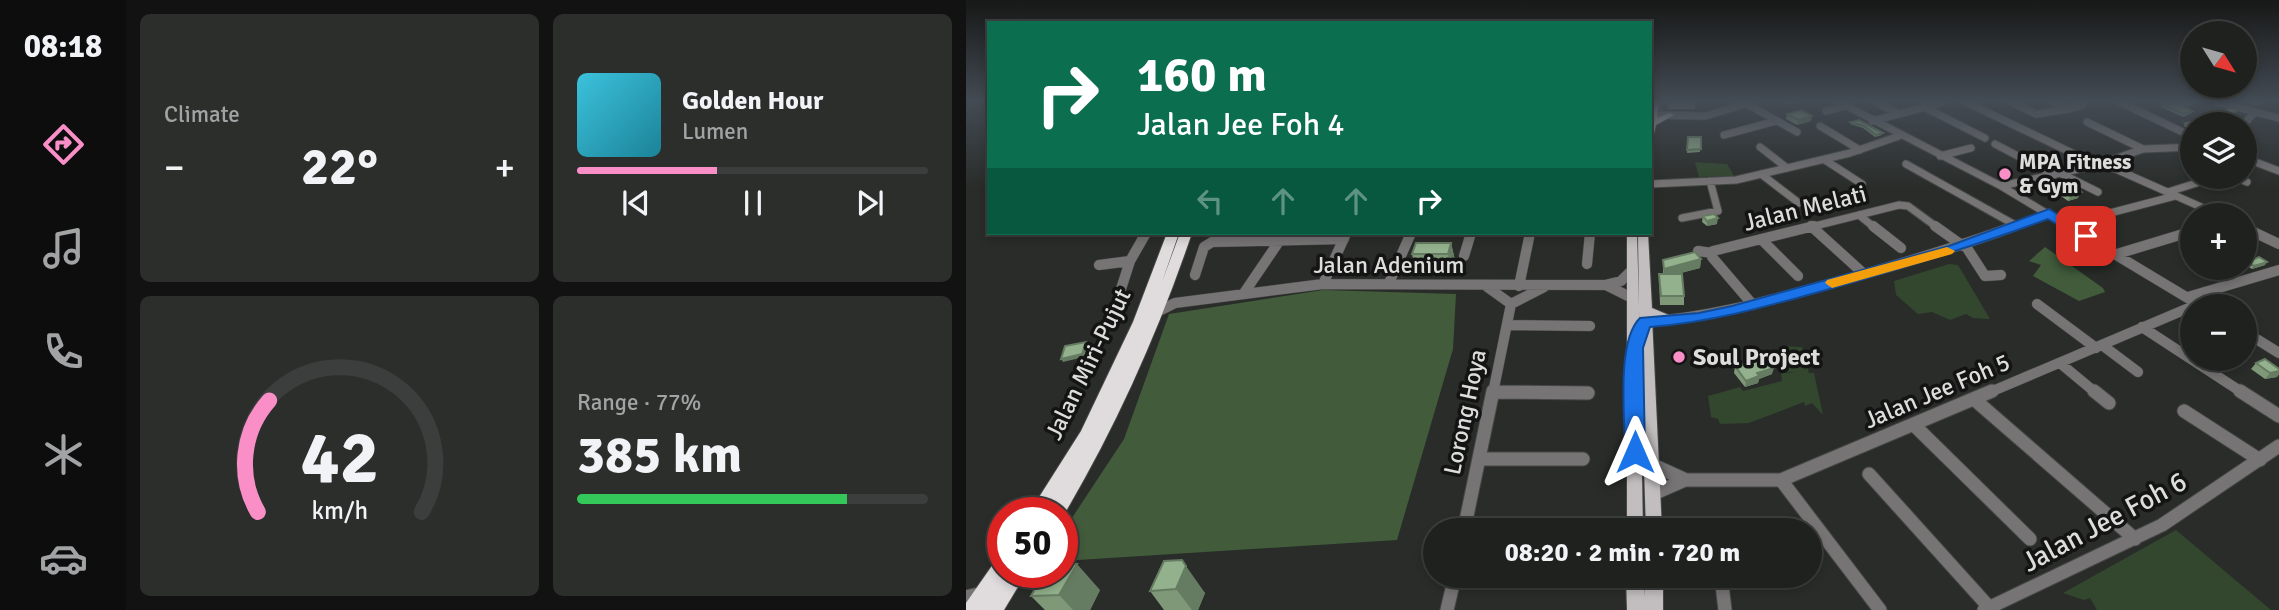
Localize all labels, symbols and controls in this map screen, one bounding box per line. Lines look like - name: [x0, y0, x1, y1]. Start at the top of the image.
- north arrow: [2180, 21, 2258, 98]
- map controls: [2180, 21, 2257, 371]
- text: 08:18: [24, 27, 102, 66]
- text: 160 m: [1137, 45, 1267, 105]
- icon: right: [1022, 49, 1113, 140]
- text: Golden Hour: [682, 85, 823, 117]
- text: Climate: [164, 100, 240, 129]
- text: Jalan Jee Foh 4: [1137, 105, 1344, 144]
- button: layers: [2180, 112, 2257, 189]
- text: Lumen: [682, 117, 748, 146]
- icon: directions: [39, 120, 88, 169]
- text: 22°: [301, 135, 378, 199]
- text: −: [164, 144, 185, 191]
- text: +: [494, 144, 515, 191]
- place label: MPA Fitness & Gym: [2019, 149, 2131, 199]
- marker: MPA Fitness & Gym: [1997, 166, 2013, 182]
- street label: Jalan Melati: [1741, 178, 1869, 238]
- icon: left: [1191, 182, 1229, 220]
- icon: ahead: [1264, 182, 1302, 220]
- icon: ahead: [1337, 182, 1375, 220]
- icon: right: [1410, 182, 1448, 220]
- icon: previous: [617, 184, 655, 222]
- icon: pause: [734, 184, 772, 222]
- icon: next: [851, 184, 889, 222]
- button: +: [2180, 203, 2257, 280]
- pin: [2056, 206, 2116, 266]
- icon: arrive: [2067, 217, 2105, 255]
- icon: music: [39, 224, 88, 273]
- street label: Jalan Adenium: [1313, 250, 1465, 280]
- street label: Jalan Miri-Pujut: [1038, 283, 1138, 445]
- button: −: [2180, 294, 2257, 371]
- icon: phone: [39, 327, 88, 376]
- place label: Soul Project: [1693, 342, 1820, 372]
- street label: Lorong Hoya: [1437, 346, 1493, 478]
- street label: Jalan Jee Foh 5: [1860, 347, 2014, 435]
- marker: Soul Project: [1671, 349, 1687, 365]
- text: Range · 77%: [577, 388, 701, 417]
- text: 42: [300, 414, 379, 503]
- position arrow: [1598, 415, 1672, 489]
- text: 385 km: [577, 423, 742, 487]
- icon: climate: [39, 430, 88, 479]
- street label: Jalan Jee Foh 6: [2016, 464, 2193, 580]
- text: km/h: [311, 495, 368, 526]
- speed limit sign: 50: [987, 497, 1078, 588]
- icon: car: [39, 534, 88, 583]
- text: 08:20 · 2 min · 720 m: [1505, 537, 1740, 569]

